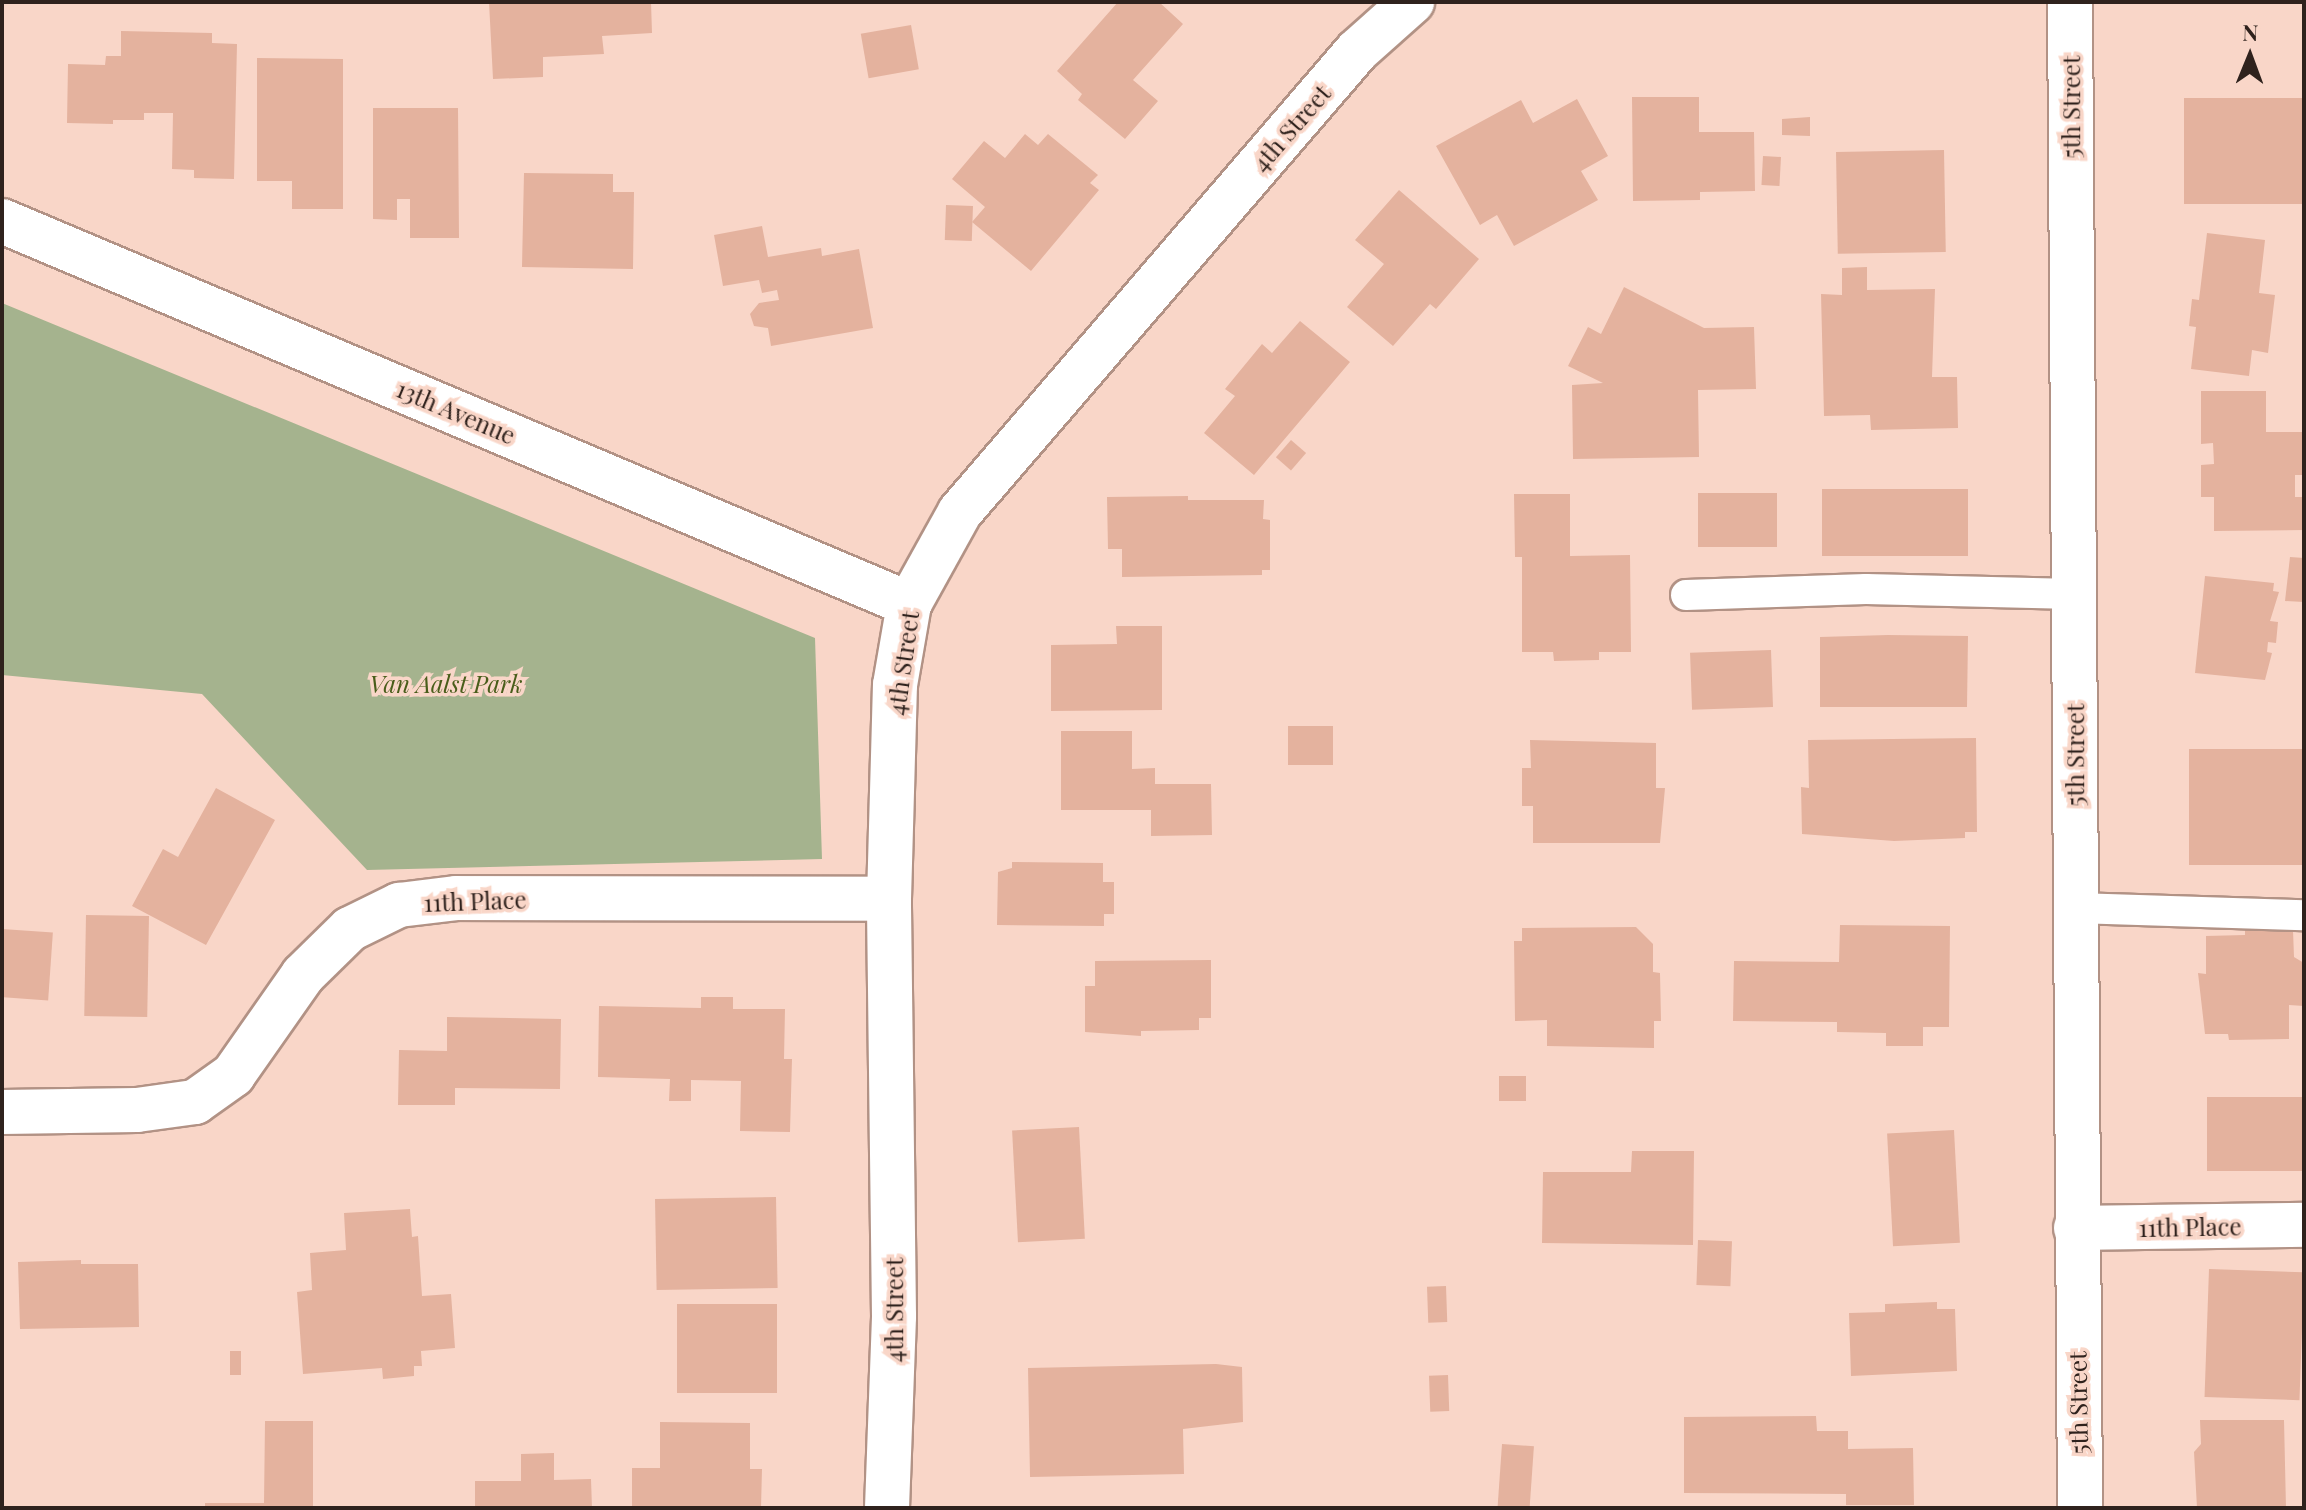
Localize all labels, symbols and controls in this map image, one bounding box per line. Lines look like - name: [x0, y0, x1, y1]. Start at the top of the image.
- north arrow: [2210, 16, 2290, 96]
- text: N: [2242, 17, 2259, 47]
- street label: 5th Street: [2057, 56, 2085, 158]
- street label: 4th Street: [1246, 79, 1336, 177]
- street label: 13th Avenue: [392, 374, 520, 450]
- street label: 4th Street: [881, 609, 925, 717]
- park label: Van Aalst Park: [369, 670, 523, 698]
- street label: 5th Street: [2061, 704, 2089, 806]
- street label: 11th Place: [423, 885, 527, 917]
- street label: 11th Place: [2138, 1212, 2242, 1242]
- street label: 4th Street: [880, 1258, 908, 1362]
- street label: 5th Street: [2063, 1351, 2093, 1455]

